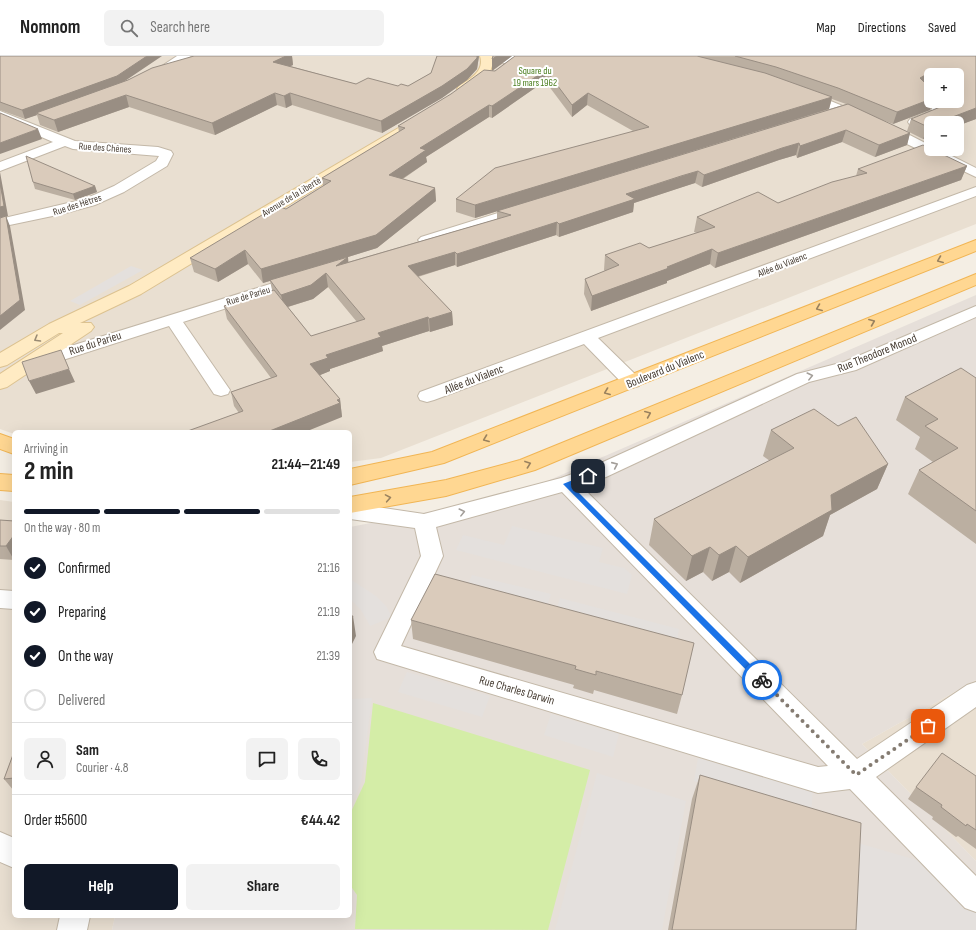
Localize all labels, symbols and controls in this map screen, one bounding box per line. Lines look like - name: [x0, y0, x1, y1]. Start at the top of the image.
- search box: [104, 10, 384, 46]
- text: Nomnom: [20, 16, 80, 39]
- icon: search: [118, 17, 140, 39]
- text: Search here: [150, 18, 210, 37]
- text: Map: [816, 19, 836, 36]
- text: Directions: [858, 19, 906, 36]
- text: Saved: [928, 19, 956, 36]
- park label: Square du 19 mars 1962: [513, 65, 557, 89]
- map controls: [924, 68, 964, 156]
- button: +: [924, 68, 964, 108]
- button: −: [924, 116, 964, 156]
- street label: Rue des Chênes: [78, 140, 132, 156]
- street label: Avenue de la Liberté: [259, 175, 323, 220]
- street label: Rue des Hêtres: [52, 191, 103, 218]
- street label: Allée du Vialenc: [755, 250, 809, 280]
- one-way arrow: [936, 255, 943, 263]
- street label: Rue de Parieu: [225, 284, 272, 308]
- one-way arrow: [815, 303, 823, 311]
- one-way arrow: [868, 318, 875, 326]
- street label: Rue du Parieu: [67, 328, 123, 359]
- street label: Rue Theodore Monod: [835, 331, 919, 376]
- one-way arrow: [34, 335, 41, 342]
- street label: Boulevard du Vialenc: [624, 347, 707, 392]
- street label: Allée du Vialenc: [441, 361, 506, 398]
- one-way arrow: [807, 373, 814, 381]
- one-way arrow: [604, 388, 611, 396]
- one-way arrow: [645, 411, 652, 419]
- one-way arrow: [482, 434, 489, 442]
- text: Arriving in: [24, 441, 68, 457]
- text: 21:44–21:49: [272, 455, 340, 474]
- text: 2 min: [24, 456, 74, 487]
- pin: [571, 459, 605, 493]
- one-way arrow: [525, 461, 532, 469]
- one-way arrow: [611, 462, 619, 470]
- icon: home: [577, 465, 599, 487]
- one-way arrow: [385, 494, 392, 503]
- one-way arrow: [459, 509, 465, 517]
- text: On the way · 80 m: [24, 520, 100, 536]
- icon: check: [24, 557, 46, 579]
- text: Confirmed: [58, 559, 111, 578]
- text: 21:16: [317, 560, 340, 576]
- icon: check: [24, 601, 46, 623]
- text: Preparing: [58, 603, 106, 622]
- text: 21:19: [317, 604, 340, 620]
- icon: check: [24, 645, 46, 667]
- text: On the way: [58, 647, 113, 666]
- text: 21:39: [316, 648, 340, 664]
- courier: [742, 660, 782, 700]
- icon: bike: [751, 669, 773, 691]
- street label: Rue Charles Darwin: [477, 673, 556, 708]
- text: Delivered: [58, 691, 105, 710]
- pin: [911, 709, 945, 743]
- icon: bag: [917, 715, 939, 737]
- button: person: [24, 738, 66, 780]
- button: chat: [246, 738, 288, 780]
- button: phone: [298, 738, 340, 780]
- text: Sam: [76, 741, 99, 760]
- text: Courier · 4.8: [76, 760, 128, 776]
- text: Order #5600: [24, 811, 87, 830]
- text: €44.42: [301, 811, 340, 830]
- button: Help: [24, 864, 178, 910]
- button: Share: [186, 864, 340, 910]

